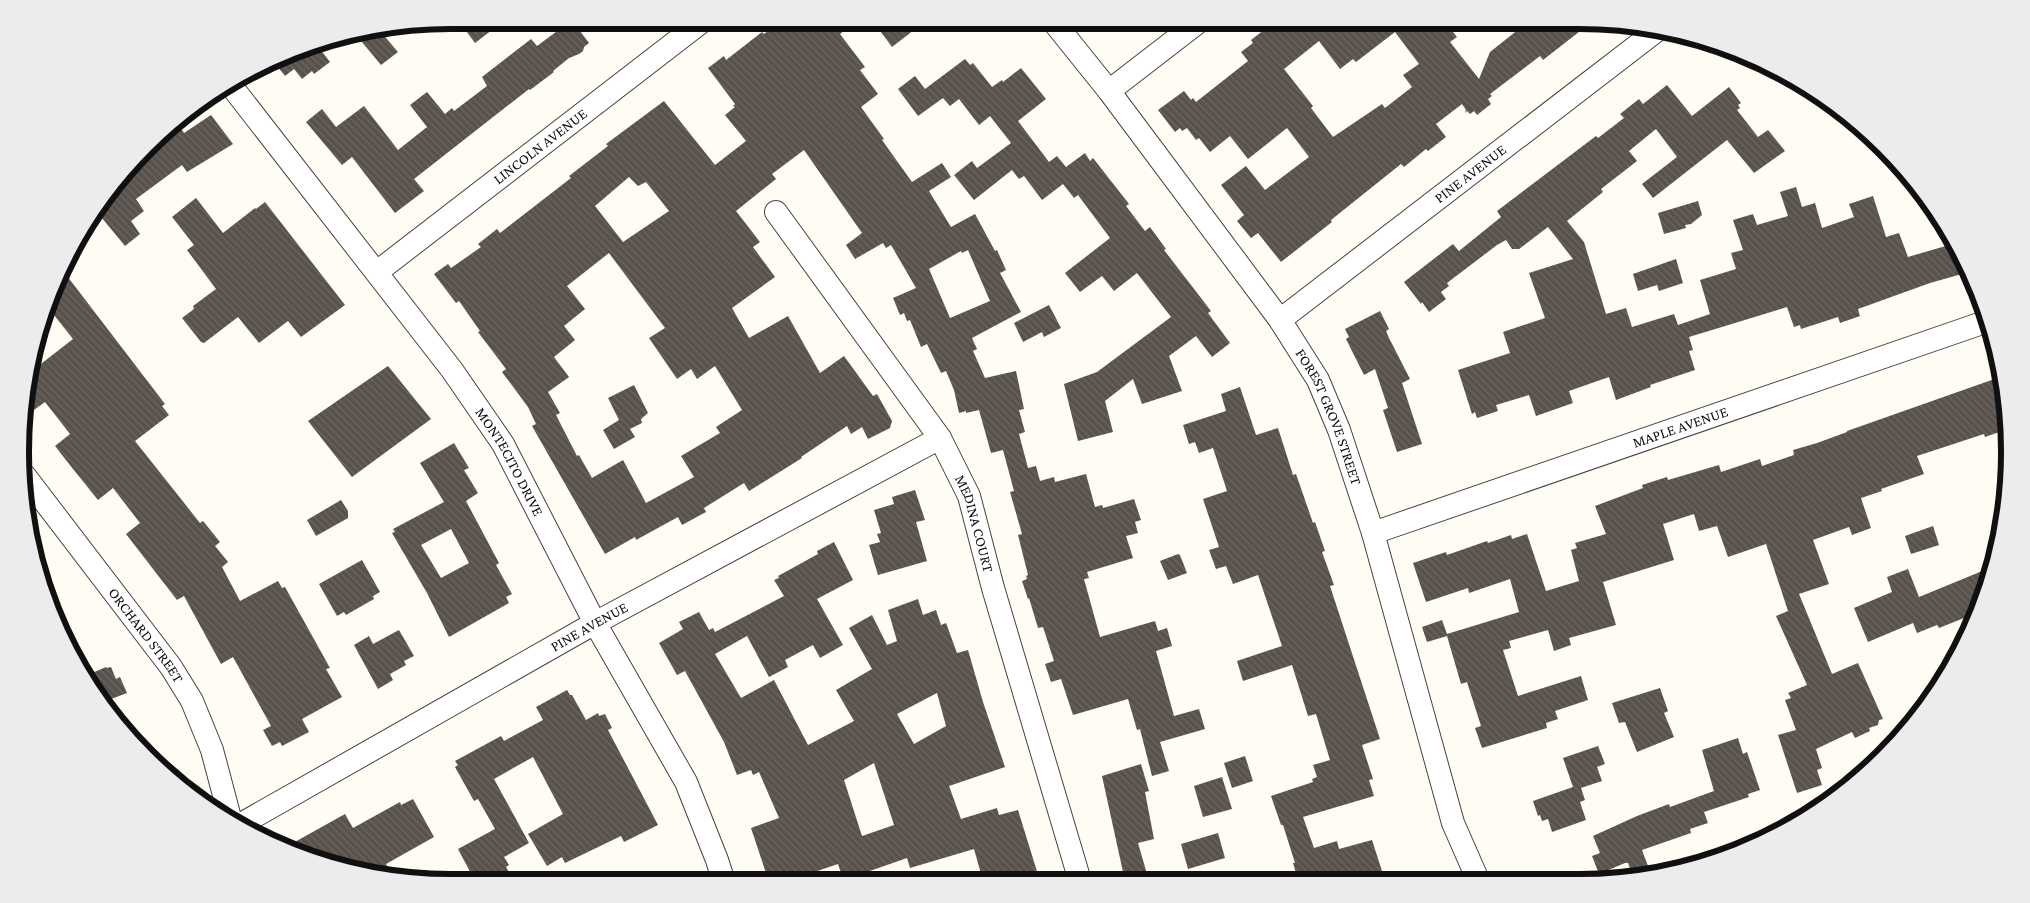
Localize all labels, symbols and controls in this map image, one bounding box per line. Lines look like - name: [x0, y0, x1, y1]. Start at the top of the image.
- street label: LINCOLN AVENUE: [490, 105, 590, 187]
- street label: PINE AVENUE: [1431, 141, 1509, 206]
- street label: FOREST GROVE STREET: [1292, 346, 1365, 487]
- street label: MAPLE AVENUE: [1631, 403, 1730, 451]
- street label: MONTECITO DRIVE: [472, 404, 547, 519]
- street label: MEDINA COURT: [952, 472, 997, 574]
- street label: ORCHARD STREET: [105, 585, 187, 686]
- street label: PINE AVENUE: [548, 599, 630, 655]

